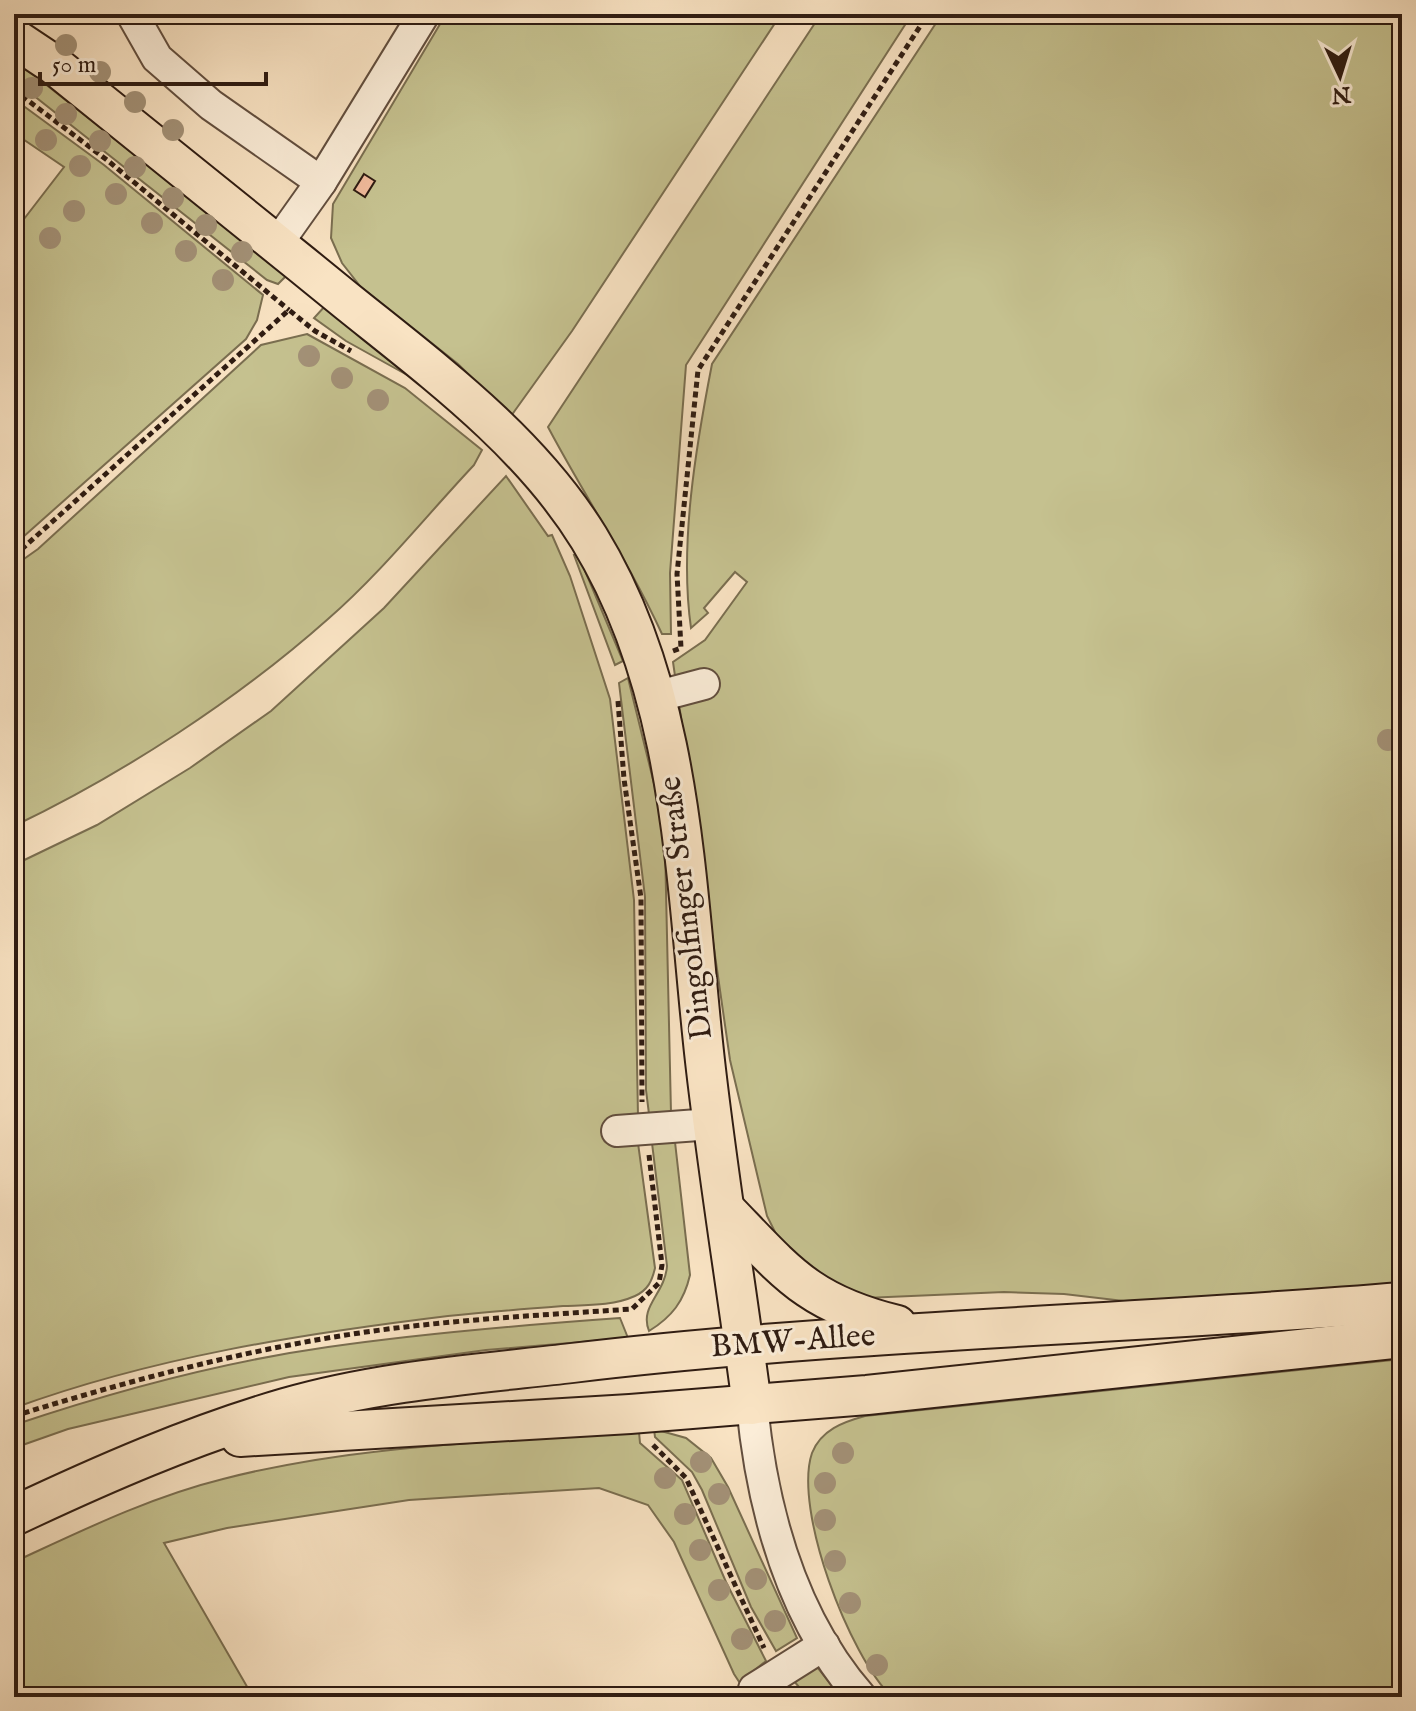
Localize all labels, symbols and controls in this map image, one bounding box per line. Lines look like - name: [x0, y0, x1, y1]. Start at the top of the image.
- scale bar: [40, 36, 266, 86]
- north arrow: [1300, 36, 1380, 116]
- text: 50 m: [52, 50, 96, 81]
- text: N: [1331, 79, 1353, 109]
- street label: Dingolfinger Straße: [651, 774, 723, 1042]
- street label: BMW-Allee: [709, 1316, 877, 1368]

